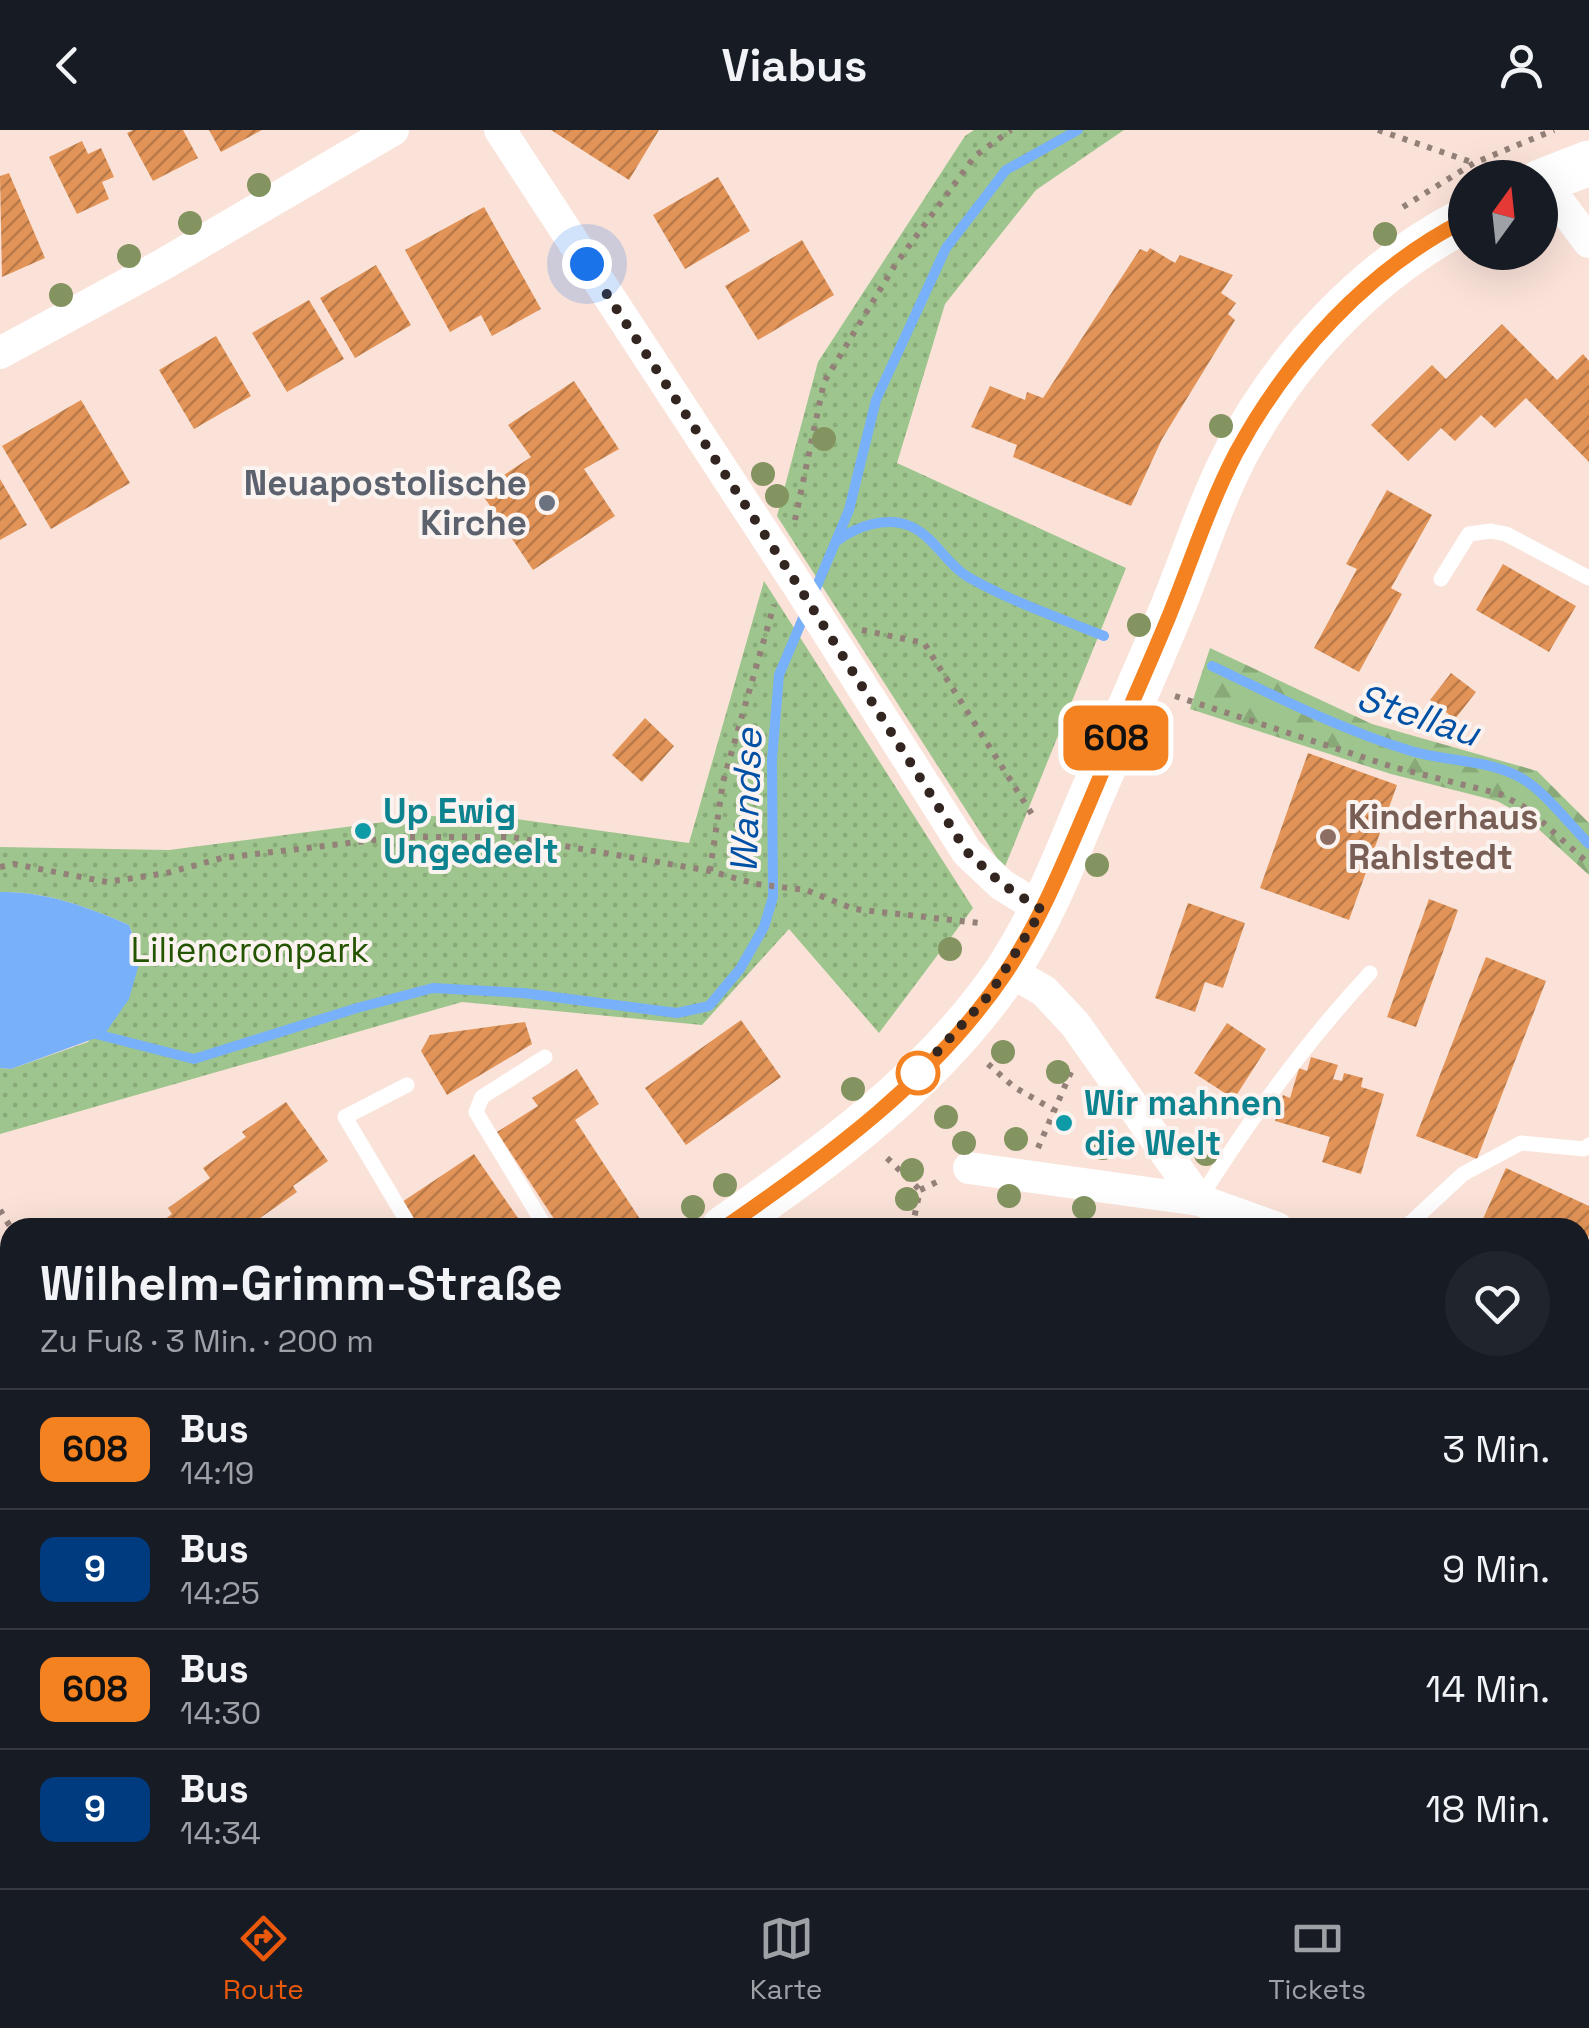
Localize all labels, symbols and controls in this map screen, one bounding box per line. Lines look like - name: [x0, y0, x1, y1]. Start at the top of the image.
- text: Viabus: [722, 37, 867, 94]
- icon: back: [40, 38, 95, 93]
- icon: person: [1494, 38, 1549, 93]
- north arrow: [1448, 160, 1558, 270]
- map controls: [1448, 160, 1558, 270]
- your location: [562, 239, 612, 289]
- place label: Neuapostolische Kirche: [244, 461, 527, 545]
- marker: Neuapostolische Kirche: [536, 492, 558, 514]
- water label: Stellau: [1351, 673, 1487, 758]
- line badge: 608: [1058, 706, 1174, 770]
- text: 608: [1083, 716, 1149, 760]
- water label: Wandse: [719, 726, 773, 874]
- place label: Up Ewig Ungedeelt: [383, 789, 559, 873]
- place label: Kinderhaus Rahlstedt: [1348, 795, 1538, 879]
- marker: Up Ewig Ungedeelt: [352, 820, 374, 842]
- marker: Kinderhaus Rahlstedt: [1317, 826, 1339, 848]
- park label: Liliencronpark: [131, 928, 369, 972]
- unlabelled marker: [897, 1052, 939, 1094]
- place label: Wir mahnen die Welt: [1084, 1081, 1283, 1165]
- marker: Wir mahnen die Welt: [1053, 1112, 1075, 1134]
- button: heart: [1445, 1251, 1550, 1356]
- text: Wilhelm-Grimm-Straße: [40, 1253, 563, 1314]
- text: Zu Fuß · 3 Min. · 200 m: [40, 1321, 374, 1361]
- text: Bus: [180, 1405, 249, 1453]
- text: 3 Min.: [1442, 1425, 1550, 1473]
- text: 608: [62, 1427, 128, 1471]
- text: 14:19: [180, 1453, 254, 1493]
- text: Bus: [180, 1525, 249, 1573]
- text: 9 Min.: [1442, 1545, 1550, 1593]
- text: 9: [84, 1547, 106, 1591]
- text: 14:25: [180, 1573, 260, 1613]
- text: Bus: [180, 1645, 249, 1693]
- text: 14 Min.: [1426, 1665, 1550, 1713]
- text: 608: [62, 1667, 128, 1711]
- text: 14:30: [180, 1693, 261, 1733]
- text: Bus: [180, 1765, 249, 1813]
- text: 18 Min.: [1426, 1785, 1550, 1833]
- text: 9: [84, 1787, 106, 1831]
- text: 14:34: [180, 1813, 261, 1853]
- tab: Route: [223, 1911, 304, 2007]
- tab: Karte: [750, 1911, 822, 2007]
- tab: Tickets: [1268, 1911, 1366, 2007]

